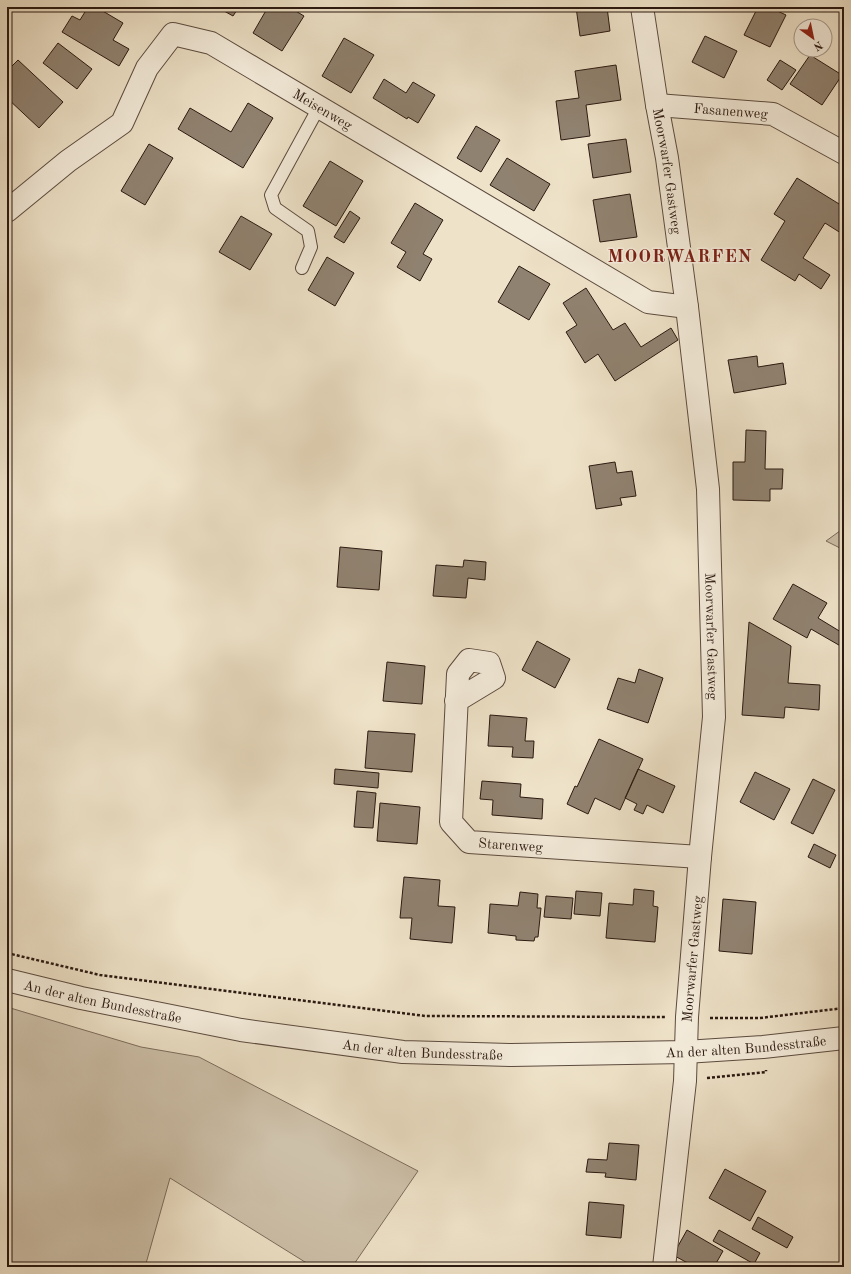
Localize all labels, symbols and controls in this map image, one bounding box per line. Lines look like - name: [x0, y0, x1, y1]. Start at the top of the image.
- north arrow: [793, 18, 833, 58]
- text: N: [811, 38, 824, 52]
- street label: Meisenweg: [290, 87, 355, 133]
- street label: Fasanenweg: [693, 102, 769, 122]
- street label: Moorwarfer Gastweg: [650, 107, 683, 235]
- district label: MOORWARFEN: [607, 248, 753, 266]
- street label: Moorwarfer Gastweg: [702, 572, 720, 701]
- street label: Starenweg: [478, 837, 544, 855]
- street label: Moorwarfer Gastweg: [680, 895, 706, 1023]
- street label: An der alten Bundesstraße: [22, 978, 183, 1026]
- street label: An der alten Bundesstraße: [665, 1034, 827, 1060]
- street label: An der alten Bundesstraße: [341, 1038, 503, 1063]

